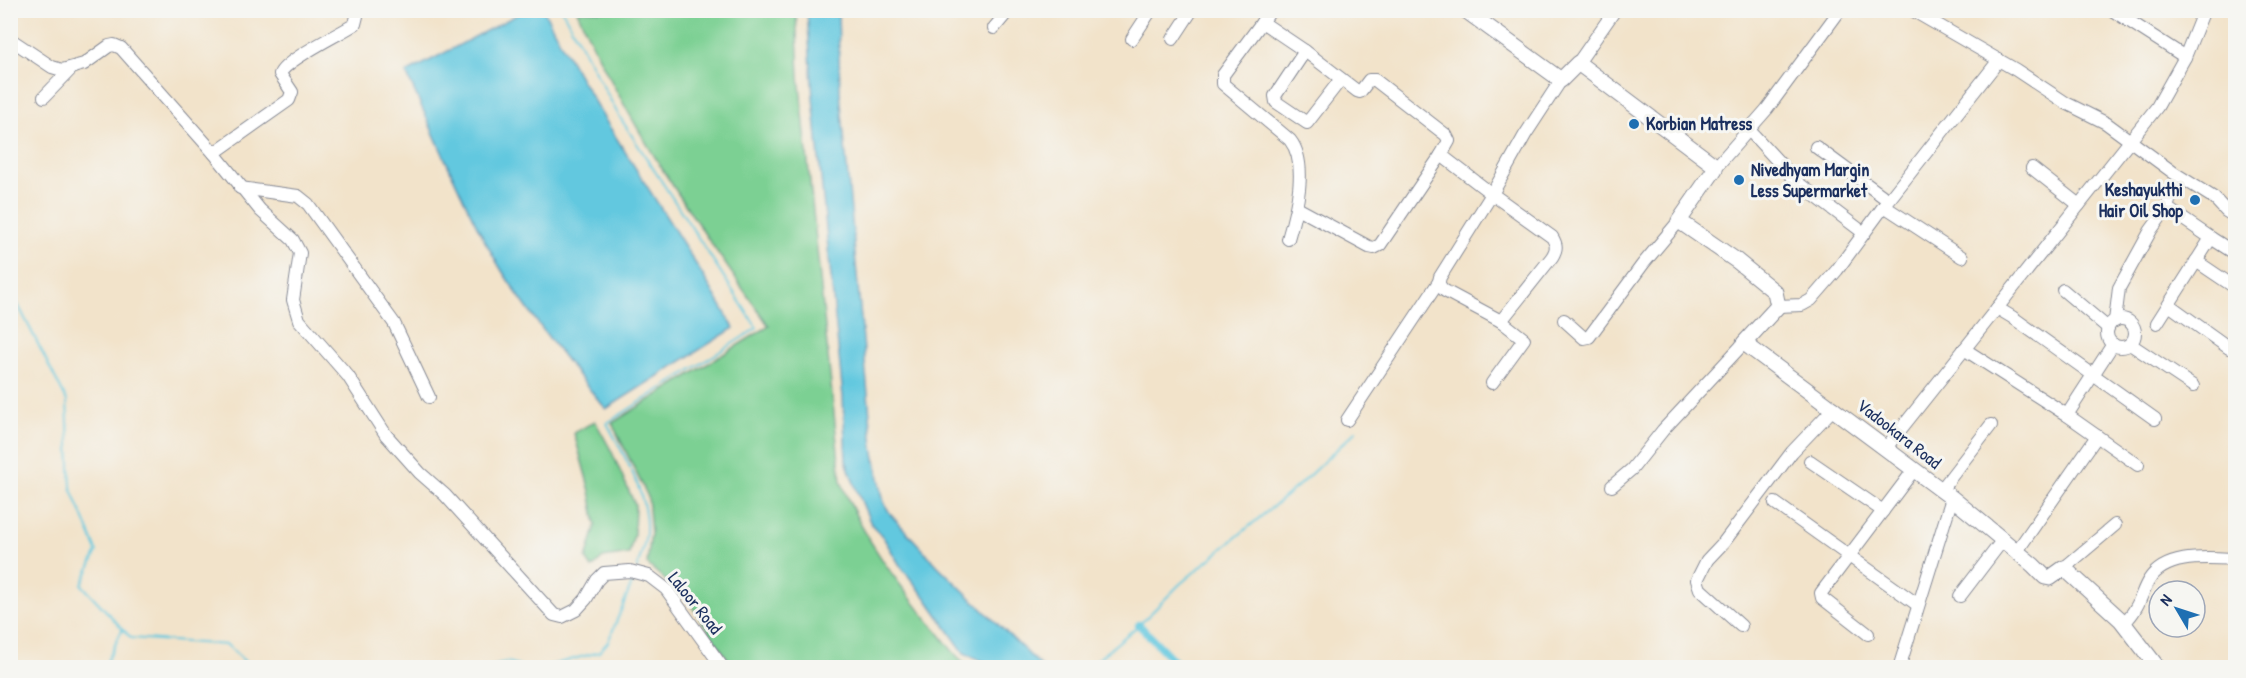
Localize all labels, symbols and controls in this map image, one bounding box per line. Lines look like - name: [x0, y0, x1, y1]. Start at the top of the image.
- place label: Korbian Matress: [1646, 111, 1752, 136]
- marker: Korbian Matress: [1627, 117, 1641, 131]
- place label: Nivedhyam Margin Less Supermarket: [1751, 157, 1869, 204]
- marker: Nivedhyam Margin Less Supermarket: [1732, 173, 1746, 187]
- place label: Keshayukthi Hair Oil Shop: [2099, 177, 2183, 224]
- marker: Keshayukthi Hair Oil Shop: [2188, 193, 2202, 207]
- street label: Vadookara Road: [1852, 393, 1947, 475]
- street label: Laloor Road: [663, 566, 728, 639]
- north arrow: [2147, 579, 2207, 639]
- text: N: [2154, 589, 2177, 610]

